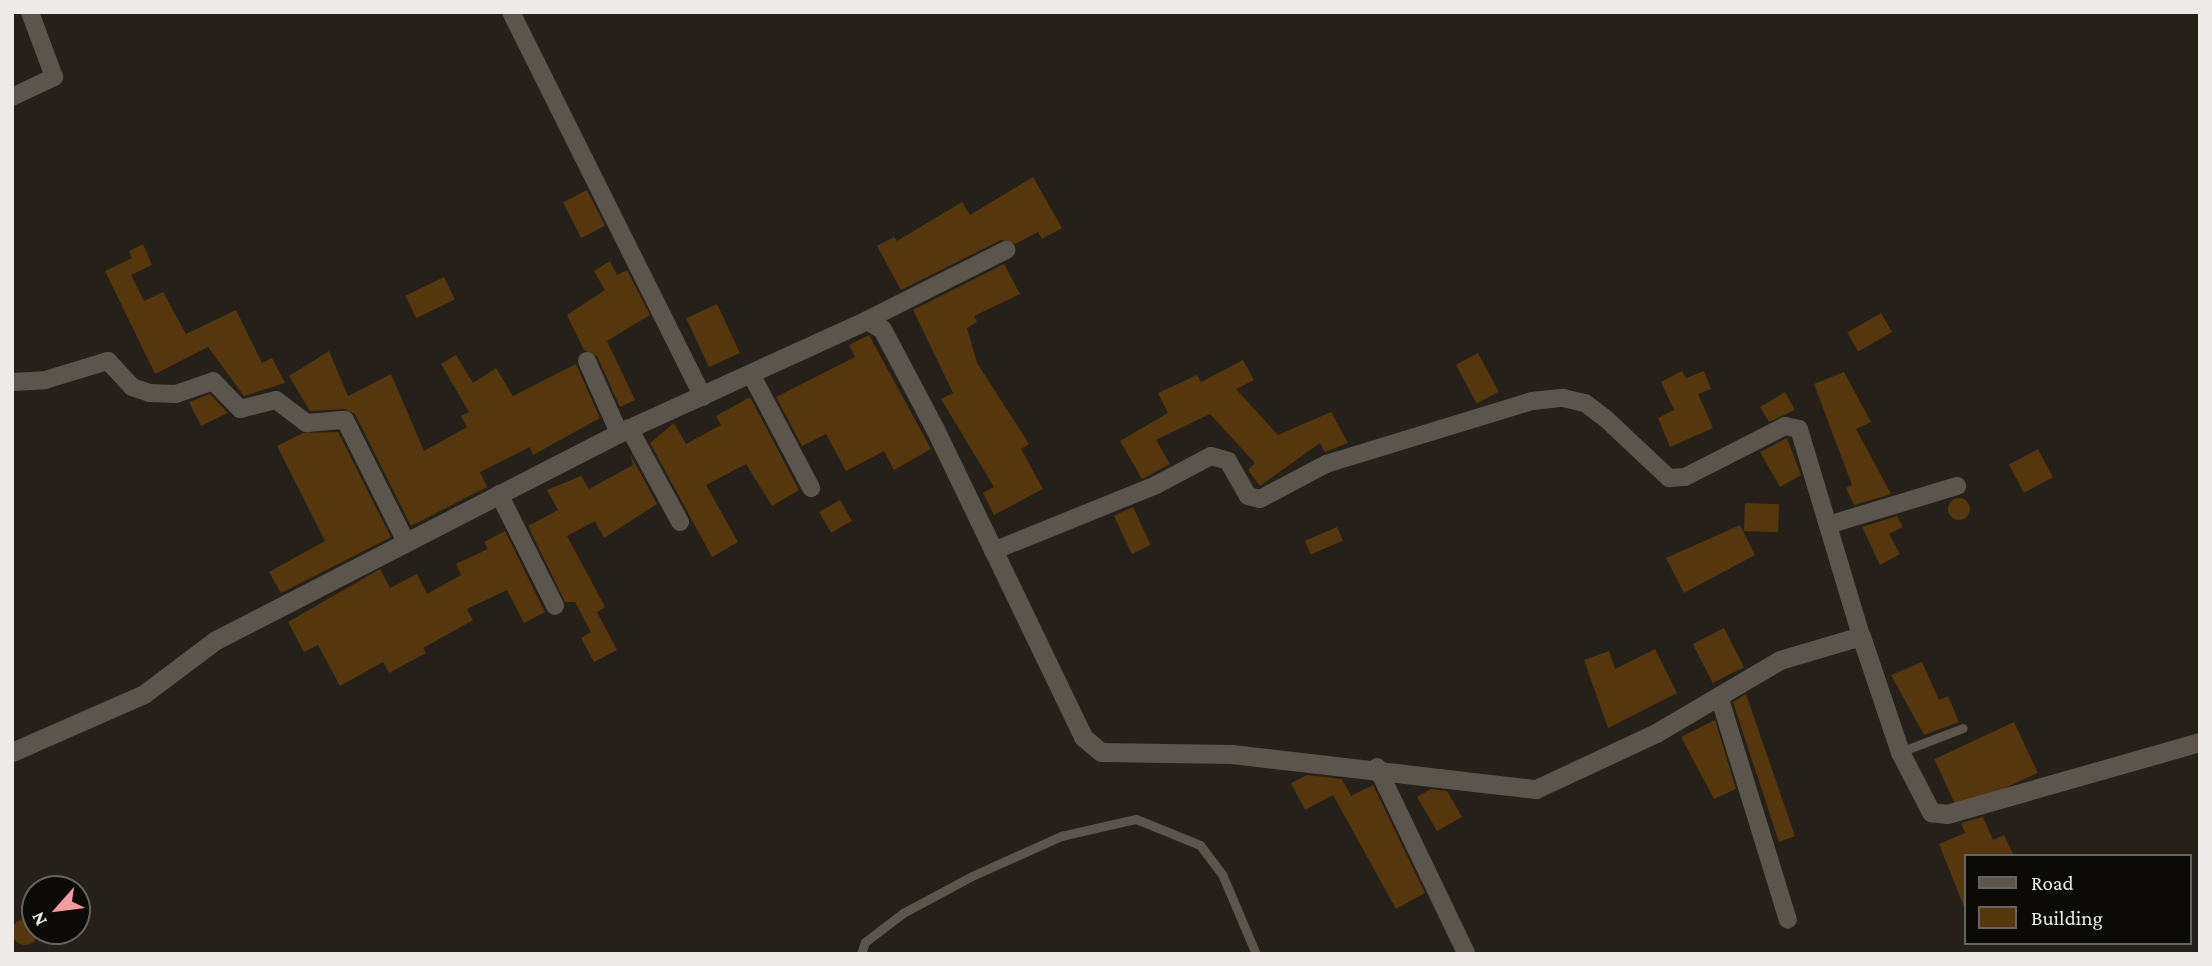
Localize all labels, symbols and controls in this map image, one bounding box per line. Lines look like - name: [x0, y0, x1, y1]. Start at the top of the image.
- legend: [1964, 854, 2191, 945]
- text: Road: [2031, 871, 2074, 895]
- north arrow: [21, 875, 91, 945]
- text: Building: [2031, 906, 2103, 930]
- text: N: [26, 909, 51, 930]

